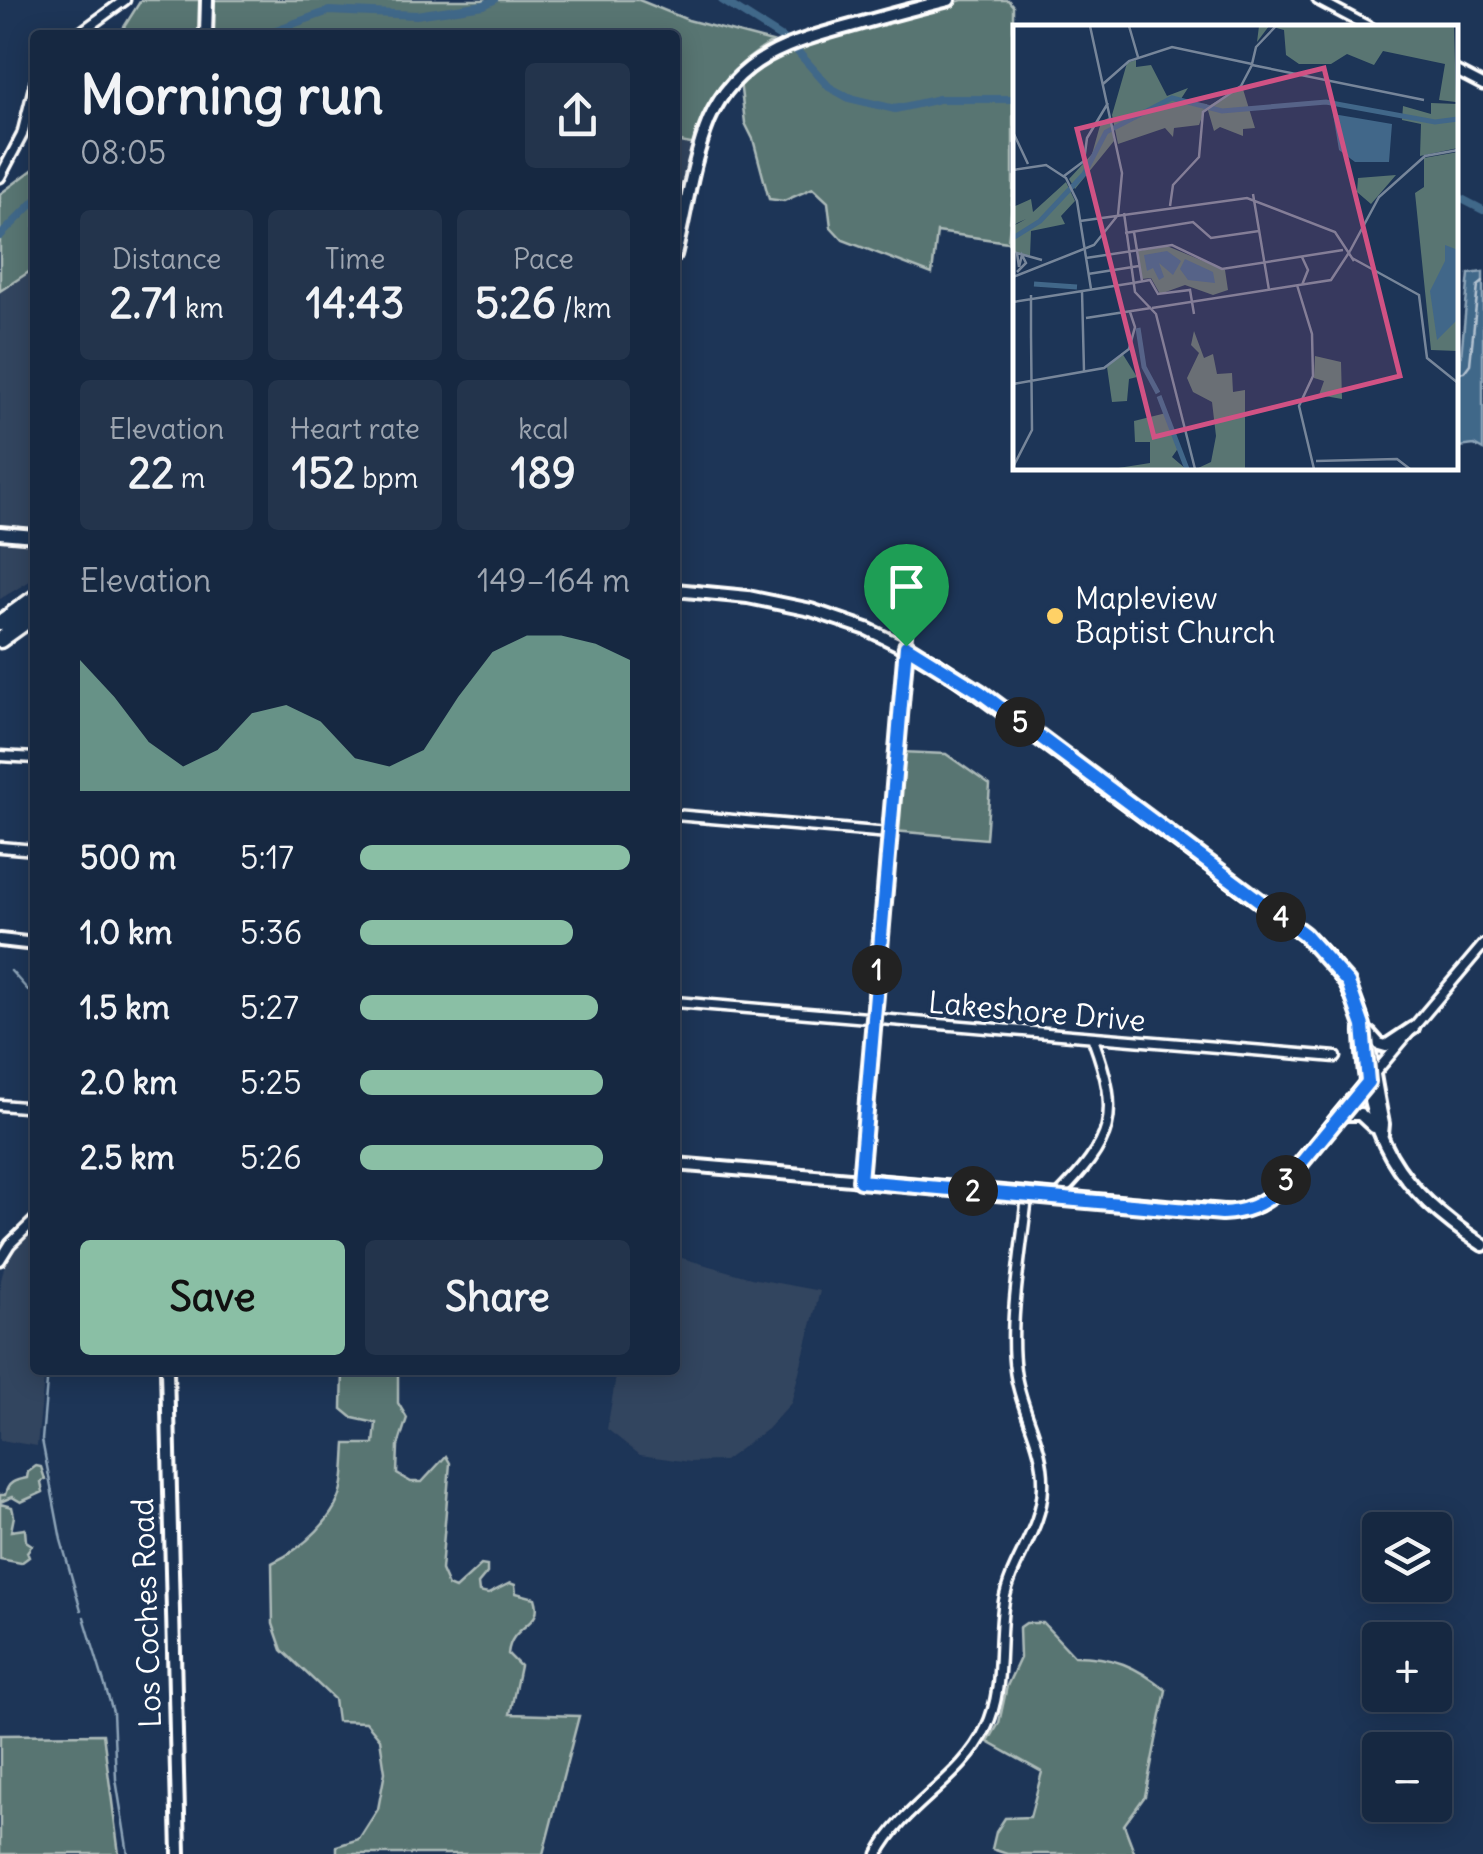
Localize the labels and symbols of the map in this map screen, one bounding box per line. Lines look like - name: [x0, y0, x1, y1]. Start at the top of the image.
- inset map: [1013, 25, 1458, 470]
- pin: [864, 544, 949, 647]
- place label: Mapleview Baptist Church: [1075, 579, 1275, 651]
- marker: Mapleview Baptist Church: [1044, 605, 1066, 627]
- pin: 5: [995, 697, 1045, 747]
- pin: 4: [1256, 892, 1306, 942]
- pin: 1: [852, 945, 902, 995]
- street label: Lakeshore Drive: [927, 983, 1147, 1039]
- pin: 3: [1261, 1155, 1311, 1205]
- pin: 2: [948, 1166, 998, 1216]
- street label: Los Coches Road: [123, 1498, 169, 1729]

